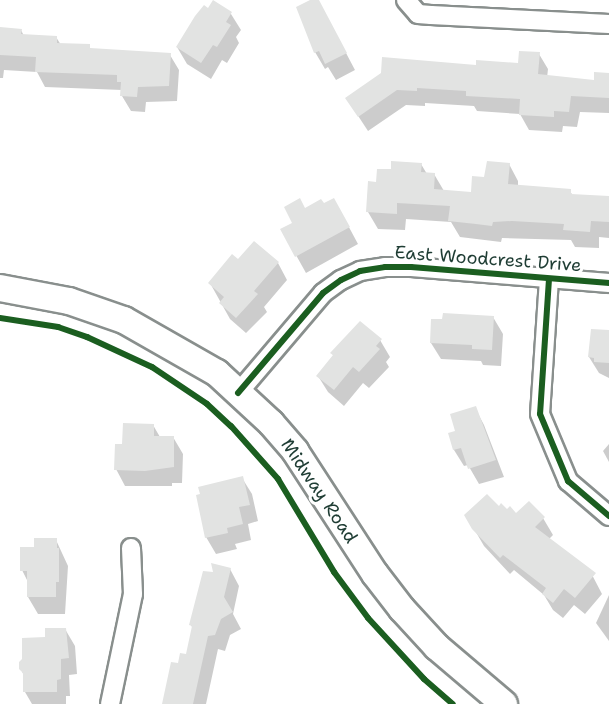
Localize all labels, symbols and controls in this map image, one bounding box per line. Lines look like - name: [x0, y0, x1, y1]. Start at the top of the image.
- street label: East Woodcrest Drive: [394, 242, 582, 276]
- street label: Midway Road: [276, 435, 362, 547]

